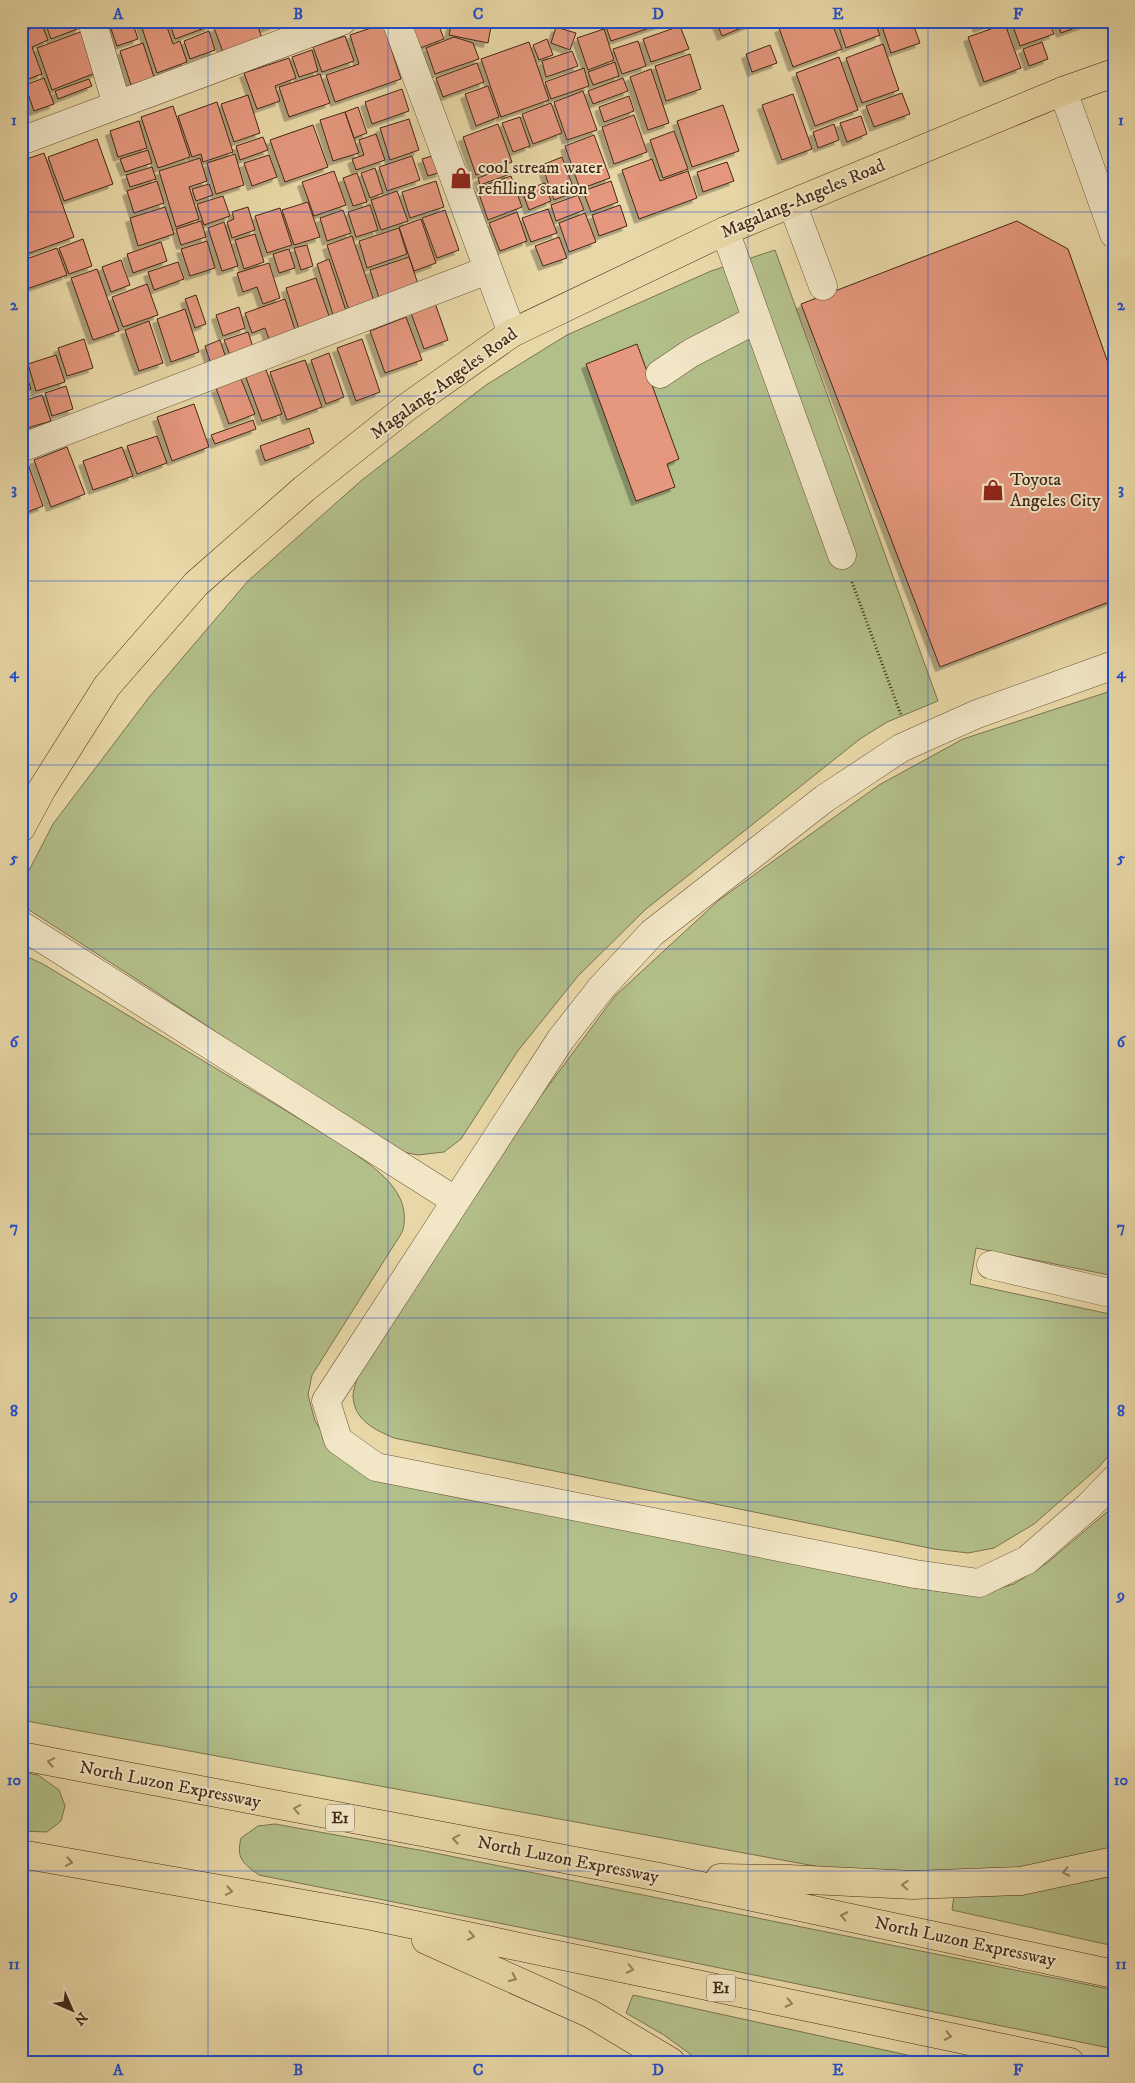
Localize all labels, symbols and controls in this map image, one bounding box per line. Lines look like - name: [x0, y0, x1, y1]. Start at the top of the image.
- text: A: [112, 4, 124, 24]
- text: B: [293, 4, 303, 24]
- text: C: [473, 4, 483, 24]
- text: D: [652, 4, 664, 24]
- text: E: [832, 4, 844, 24]
- text: F: [1013, 4, 1023, 24]
- text: 1: [11, 110, 17, 130]
- text: 1: [1118, 110, 1124, 130]
- street label: Magalang-Angeles Road: [718, 154, 888, 244]
- place label: cool stream water refilling station: [478, 157, 603, 200]
- shop icon: cool stream water refilling station: [448, 165, 474, 191]
- text: 2: [10, 295, 19, 315]
- text: 2: [1117, 295, 1126, 315]
- street label: Magalang-Angeles Road: [366, 323, 522, 445]
- place label: Toyota Angeles City: [1010, 469, 1101, 512]
- shop icon: Toyota Angeles City: [980, 477, 1006, 503]
- text: 3: [11, 479, 17, 499]
- text: 3: [1118, 479, 1124, 499]
- text: 4: [8, 663, 19, 683]
- text: 4: [1115, 663, 1126, 683]
- text: 5: [9, 848, 18, 868]
- text: 5: [1116, 848, 1125, 868]
- text: 6: [10, 1032, 20, 1052]
- text: 6: [1117, 1032, 1127, 1052]
- text: 7: [10, 1217, 18, 1237]
- text: 7: [1117, 1217, 1125, 1237]
- text: 8: [10, 1401, 18, 1421]
- text: 8: [1117, 1401, 1125, 1421]
- text: 9: [9, 1585, 18, 1605]
- text: 9: [1116, 1585, 1125, 1605]
- one-way arrow: [47, 1757, 56, 1768]
- street label: North Luzon Expressway: [77, 1757, 263, 1814]
- text: 10: [7, 1770, 22, 1790]
- text: 10: [1114, 1770, 1129, 1790]
- one-way arrow: [292, 1805, 301, 1815]
- road number: E1: [326, 1805, 354, 1832]
- street label: North Luzon Expressway: [475, 1832, 661, 1889]
- one-way arrow: [452, 1835, 461, 1845]
- one-way arrow: [65, 1857, 74, 1867]
- one-way arrow: [1062, 1866, 1071, 1876]
- one-way arrow: [900, 1879, 908, 1890]
- one-way arrow: [225, 1885, 234, 1896]
- one-way arrow: [839, 1911, 848, 1922]
- street label: North Luzon Expressway: [872, 1912, 1058, 1972]
- one-way arrow: [467, 1931, 475, 1941]
- text: 11: [8, 1954, 20, 1974]
- text: 11: [1115, 1954, 1127, 1974]
- one-way arrow: [626, 1963, 635, 1974]
- one-way arrow: [508, 1971, 517, 1982]
- road number: E1: [707, 1975, 735, 2002]
- north arrow: [48, 1986, 98, 2036]
- one-way arrow: [785, 1997, 794, 2007]
- text: N: [70, 2008, 91, 2029]
- one-way arrow: [944, 2030, 953, 2041]
- text: A: [112, 2060, 124, 2080]
- text: B: [293, 2060, 303, 2080]
- text: C: [473, 2060, 483, 2080]
- text: D: [652, 2060, 664, 2080]
- text: E: [832, 2060, 844, 2080]
- text: F: [1013, 2060, 1023, 2080]

